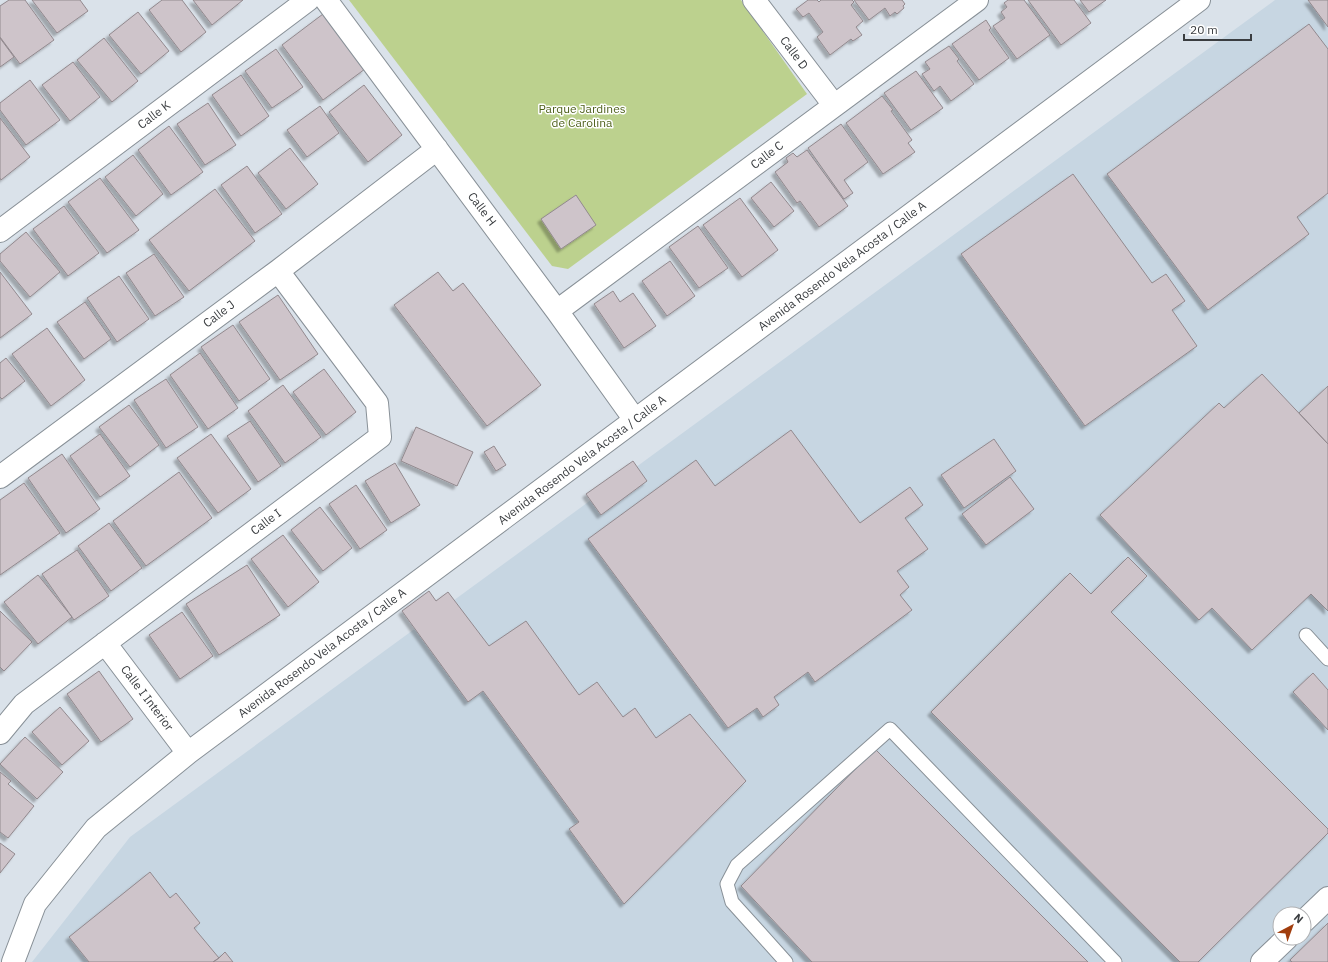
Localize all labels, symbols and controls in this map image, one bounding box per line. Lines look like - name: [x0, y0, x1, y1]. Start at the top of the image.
- scale bar: [1184, 16, 1251, 42]
- text: 20 m: [1190, 22, 1218, 37]
- street label: Calle D: [777, 33, 812, 72]
- street label: Calle K: [134, 97, 173, 132]
- park label: Parque Jardines de Carolina: [538, 101, 626, 130]
- street label: Calle C: [747, 137, 787, 172]
- street label: Calle H: [465, 189, 500, 228]
- street label: Avenida Rosendo Vela Acosta / Calle A: [755, 197, 929, 334]
- street label: Calle J: [200, 297, 238, 330]
- street label: Avenida Rosendo Vela Acosta / Calle A: [495, 391, 669, 528]
- street label: Calle I: [247, 505, 284, 538]
- street label: Avenida Rosendo Vela Acosta / Calle A: [235, 584, 409, 721]
- street label: Calle I Interior: [118, 662, 177, 734]
- north arrow: [1272, 906, 1312, 946]
- text: N: [1291, 911, 1306, 926]

